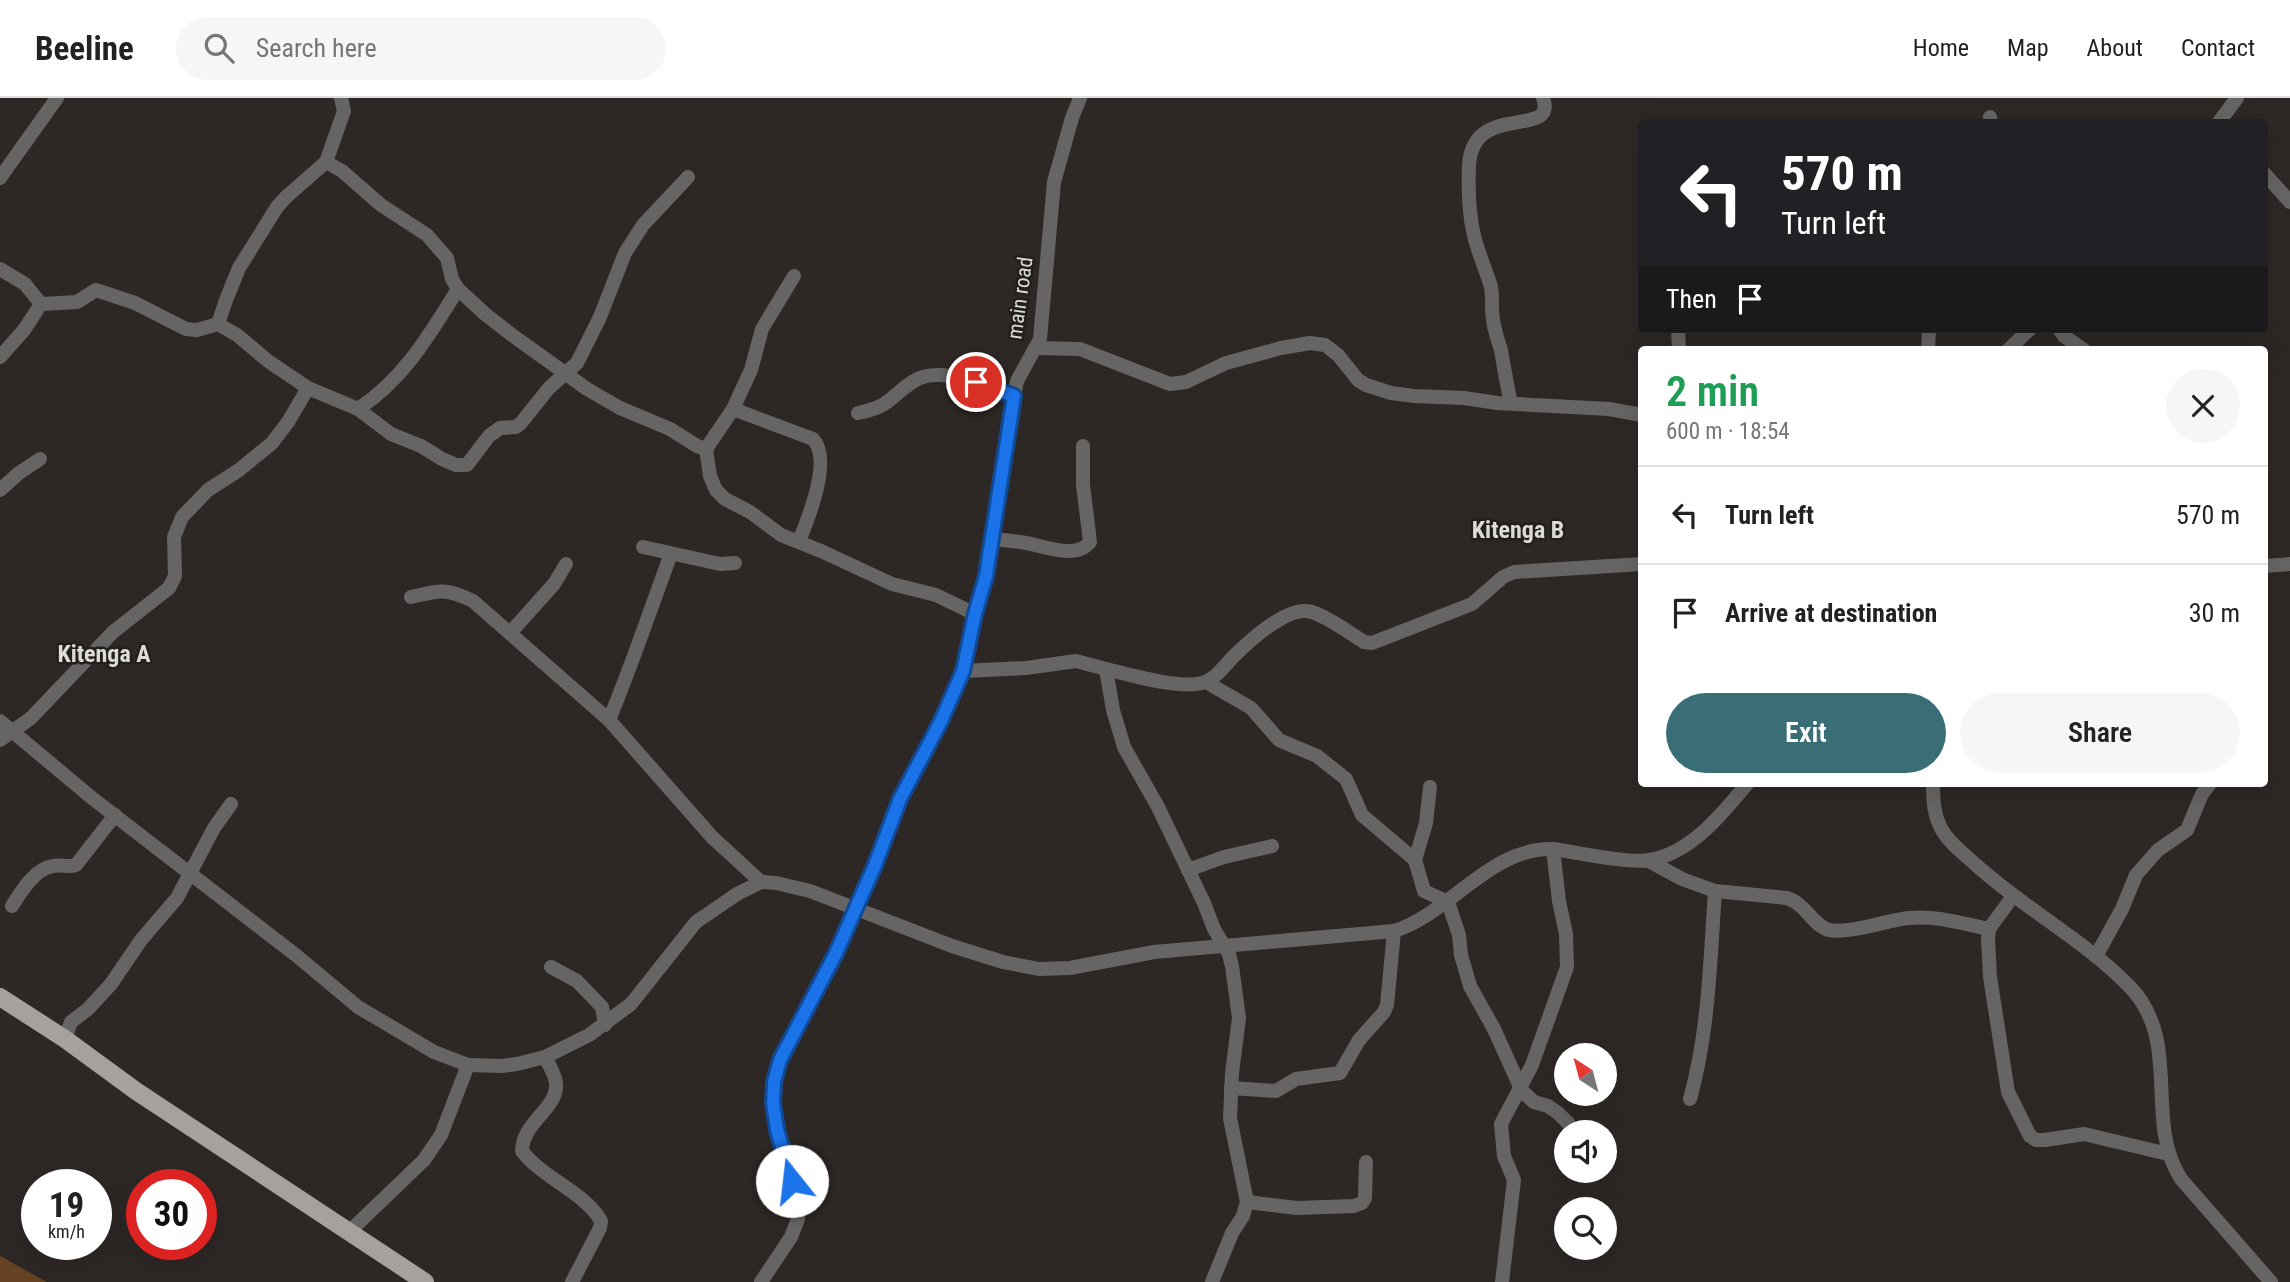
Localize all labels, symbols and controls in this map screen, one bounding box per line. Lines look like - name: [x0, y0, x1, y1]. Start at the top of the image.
- search box: [176, 17, 666, 80]
- text: Beeline: [35, 29, 134, 68]
- icon: search: [200, 29, 238, 67]
- text: Search here: [256, 33, 377, 63]
- text: Home: [1913, 34, 1969, 62]
- text: Map: [2007, 34, 2049, 62]
- text: About: [2087, 34, 2143, 62]
- text: Contact: [2181, 34, 2255, 62]
- text: 570 m: [1781, 145, 1903, 202]
- icon: left: [1666, 147, 1757, 238]
- text: Turn left: [1781, 204, 1886, 242]
- street label: main road: [1002, 255, 1038, 341]
- icon: arrive: [1731, 280, 1769, 318]
- text: Then: [1666, 284, 1717, 314]
- pin: [946, 352, 1006, 412]
- icon: arrive: [957, 363, 995, 401]
- text: 2 min: [1666, 367, 1759, 416]
- button: close: [2166, 369, 2240, 443]
- text: 600 m · 18:54: [1666, 418, 1790, 445]
- icon: left: [1666, 496, 1704, 534]
- text: Turn left: [1725, 500, 1814, 530]
- text: 570 m: [2176, 500, 2240, 530]
- district label: Kitenga B: [1472, 516, 1564, 544]
- icon: arrive: [1666, 594, 1704, 632]
- text: Arrive at destination: [1725, 598, 1937, 628]
- text: 30 m: [2189, 598, 2240, 628]
- district label: Kitenga A: [57, 640, 151, 668]
- button: Exit: [1666, 693, 1946, 773]
- button: Share: [1960, 693, 2240, 773]
- north arrow: [1554, 1043, 1617, 1106]
- map controls: [1554, 1043, 1617, 1260]
- button: sound: [1554, 1120, 1617, 1183]
- position arrow: [755, 1144, 829, 1218]
- speed limit sign: 30: [126, 1169, 217, 1260]
- text: 19: [49, 1185, 84, 1226]
- button: search: [1554, 1197, 1617, 1260]
- text: km/h: [48, 1221, 85, 1242]

